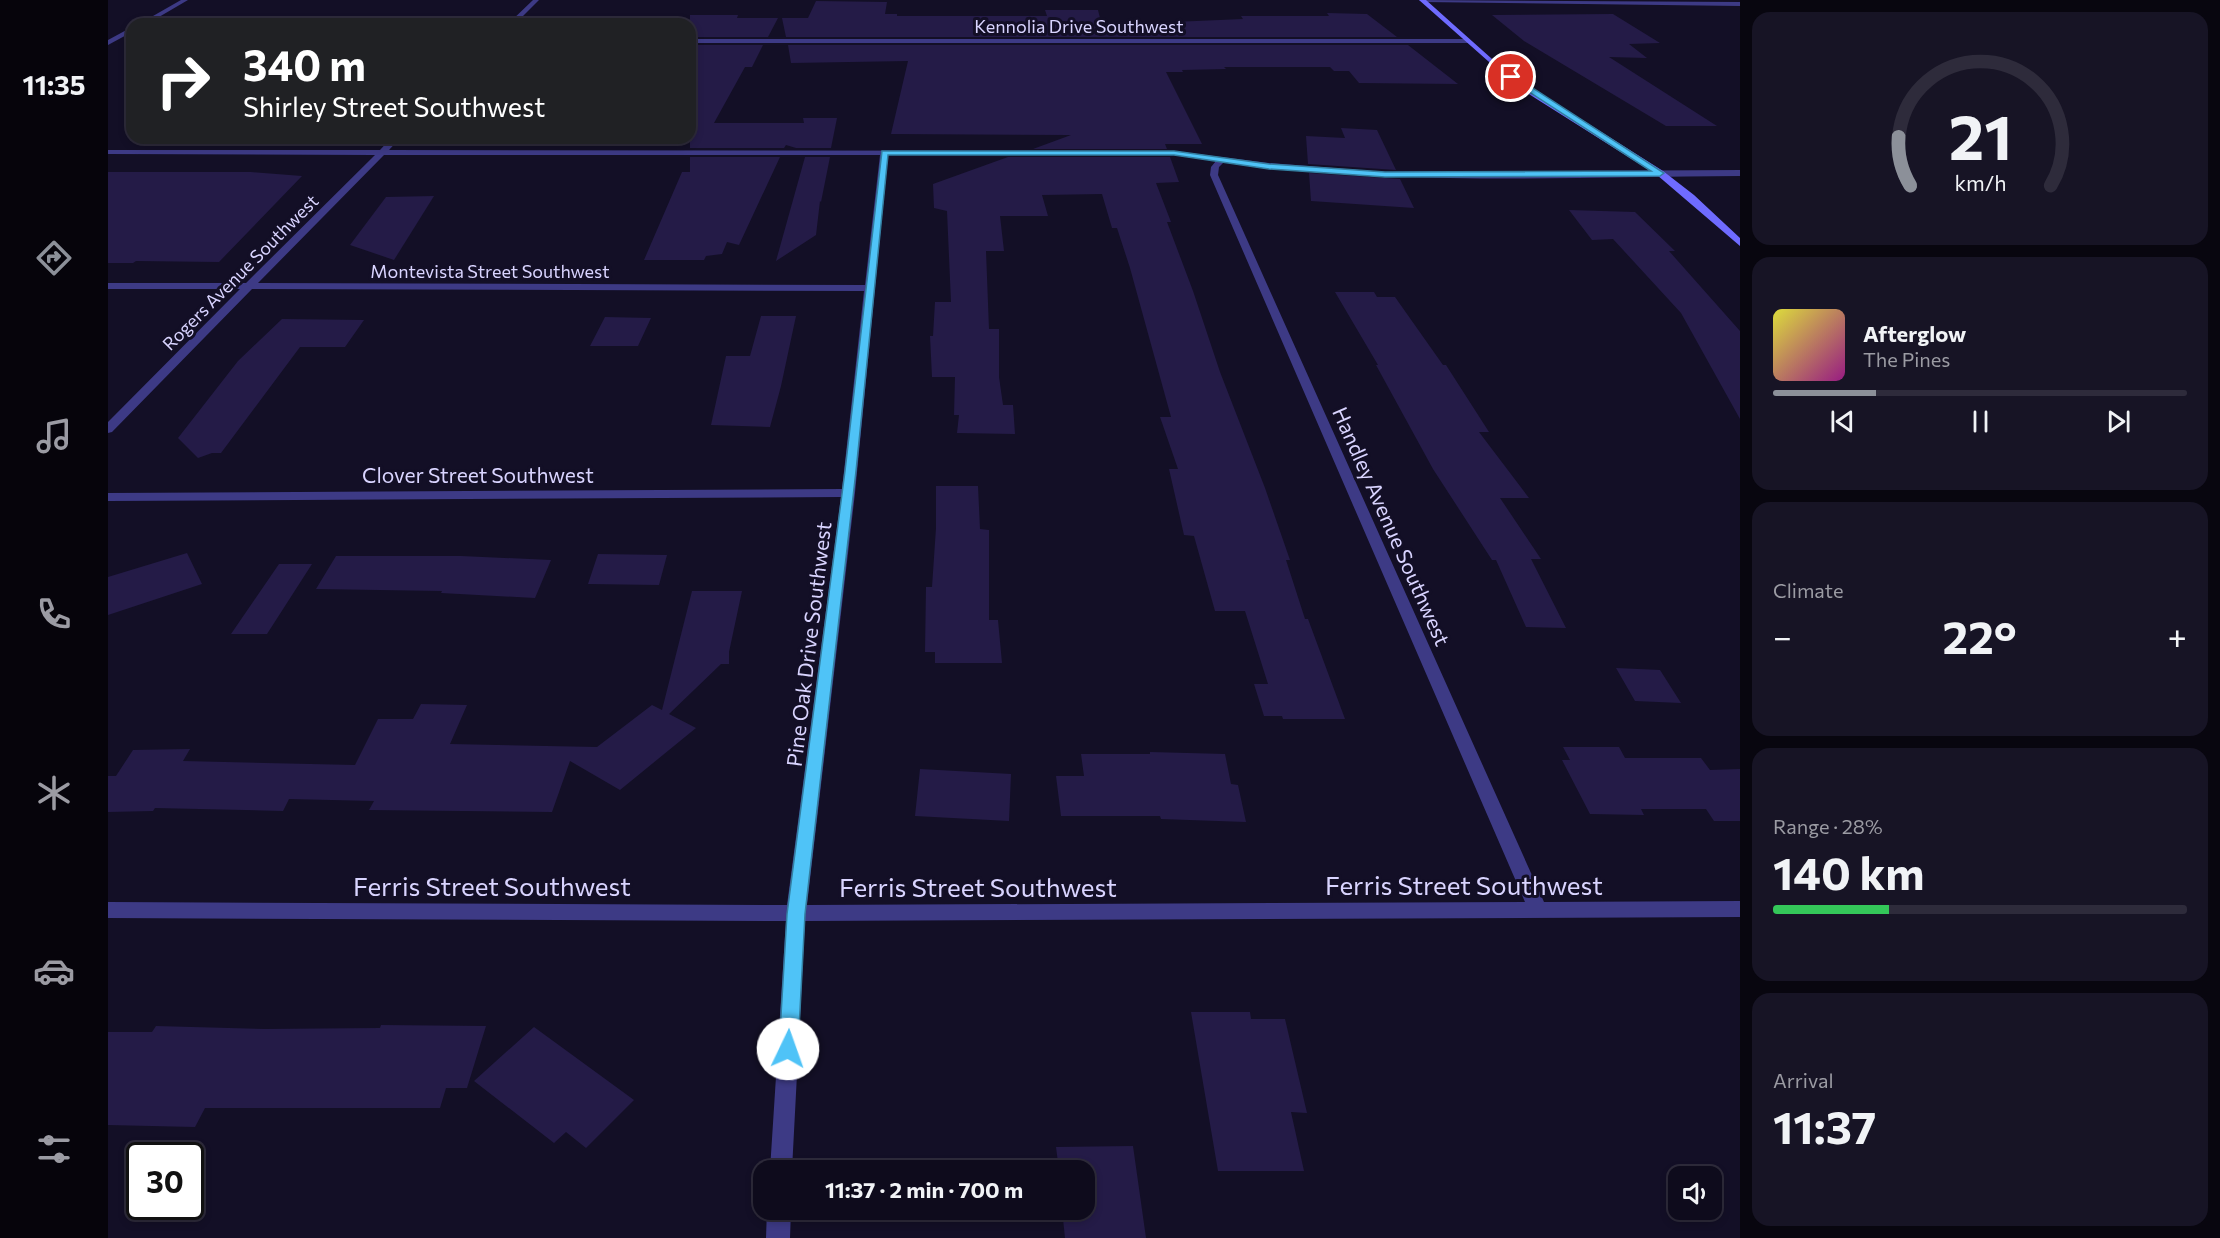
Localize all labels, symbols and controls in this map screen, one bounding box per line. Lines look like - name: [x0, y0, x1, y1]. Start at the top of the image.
- street label: Kennolia Drive Southwest: [974, 15, 1184, 37]
- text: 340 m: [243, 38, 366, 90]
- icon: right: [144, 42, 222, 120]
- pin: [1485, 51, 1536, 102]
- icon: arrive: [1494, 60, 1527, 93]
- text: 11:35: [22, 68, 86, 101]
- text: Shirley Street Southwest: [243, 90, 545, 123]
- text: 21: [1948, 97, 2012, 173]
- text: km/h: [1954, 169, 2006, 195]
- street label: Rogers Avenue Southwest: [158, 190, 322, 354]
- icon: directions: [33, 237, 75, 279]
- street label: Montevista Street Southwest: [370, 260, 610, 282]
- text: Afterglow: [1863, 320, 1966, 347]
- text: The Pines: [1863, 347, 1950, 371]
- street label: Handley Avenue Southwest: [1328, 403, 1456, 649]
- icon: previous: [1826, 405, 1859, 438]
- icon: pause: [1964, 405, 1997, 438]
- icon: next: [2102, 405, 2135, 438]
- icon: music: [33, 415, 75, 457]
- street label: Clover Street Southwest: [362, 462, 594, 487]
- street label: Pine Oak Drive Southwest: [781, 520, 835, 768]
- text: Climate: [1773, 578, 1843, 602]
- icon: phone: [33, 593, 75, 635]
- text: 22°: [1943, 608, 2017, 663]
- text: −: [1773, 615, 1792, 656]
- text: +: [2168, 615, 2187, 656]
- icon: climate: [33, 772, 75, 814]
- text: Range · 28%: [1773, 814, 1883, 838]
- text: 140 km: [1773, 844, 1925, 899]
- street label: Ferris Street Southwest: [1325, 869, 1603, 900]
- street label: Ferris Street Southwest: [353, 870, 631, 901]
- street label: Ferris Street Southwest: [839, 871, 1117, 902]
- icon: car: [33, 950, 75, 992]
- position arrow: [756, 1017, 820, 1081]
- text: Arrival: [1773, 1068, 1834, 1092]
- text: 11:37: [1773, 1098, 1876, 1153]
- icon: filters: [33, 1128, 75, 1170]
- speed limit sign: 30: [126, 1142, 204, 1220]
- map controls: [1668, 1166, 1722, 1220]
- button: sound: [1668, 1166, 1722, 1220]
- text: 11:37 · 2 min · 700 m: [825, 1176, 1023, 1203]

